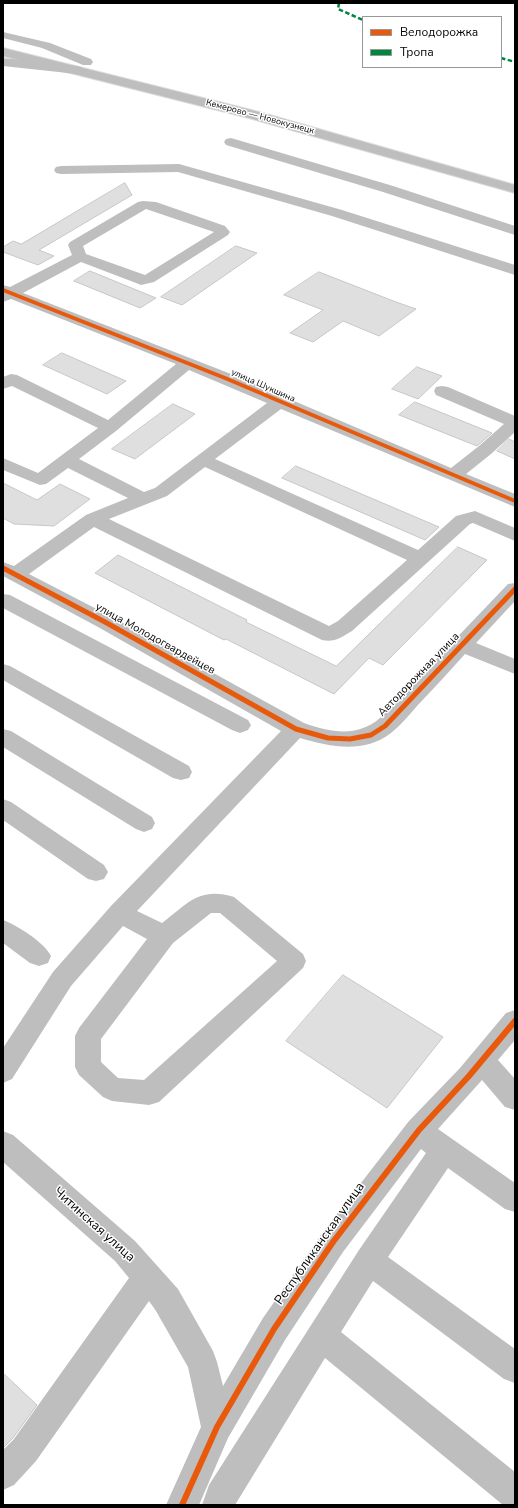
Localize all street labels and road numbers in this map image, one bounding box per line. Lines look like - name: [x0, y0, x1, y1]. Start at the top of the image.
- street label: Кемерово — Новокузнецк: [205, 97, 315, 137]
- street label: улица Шукшина: [229, 367, 297, 405]
- street label: улица Молодогвардейцев: [93, 600, 217, 678]
- street label: Автодорожная улица: [376, 630, 462, 720]
- street label: Республиканская улица: [272, 1180, 368, 1308]
- street label: Читинская улица: [50, 1184, 138, 1266]

